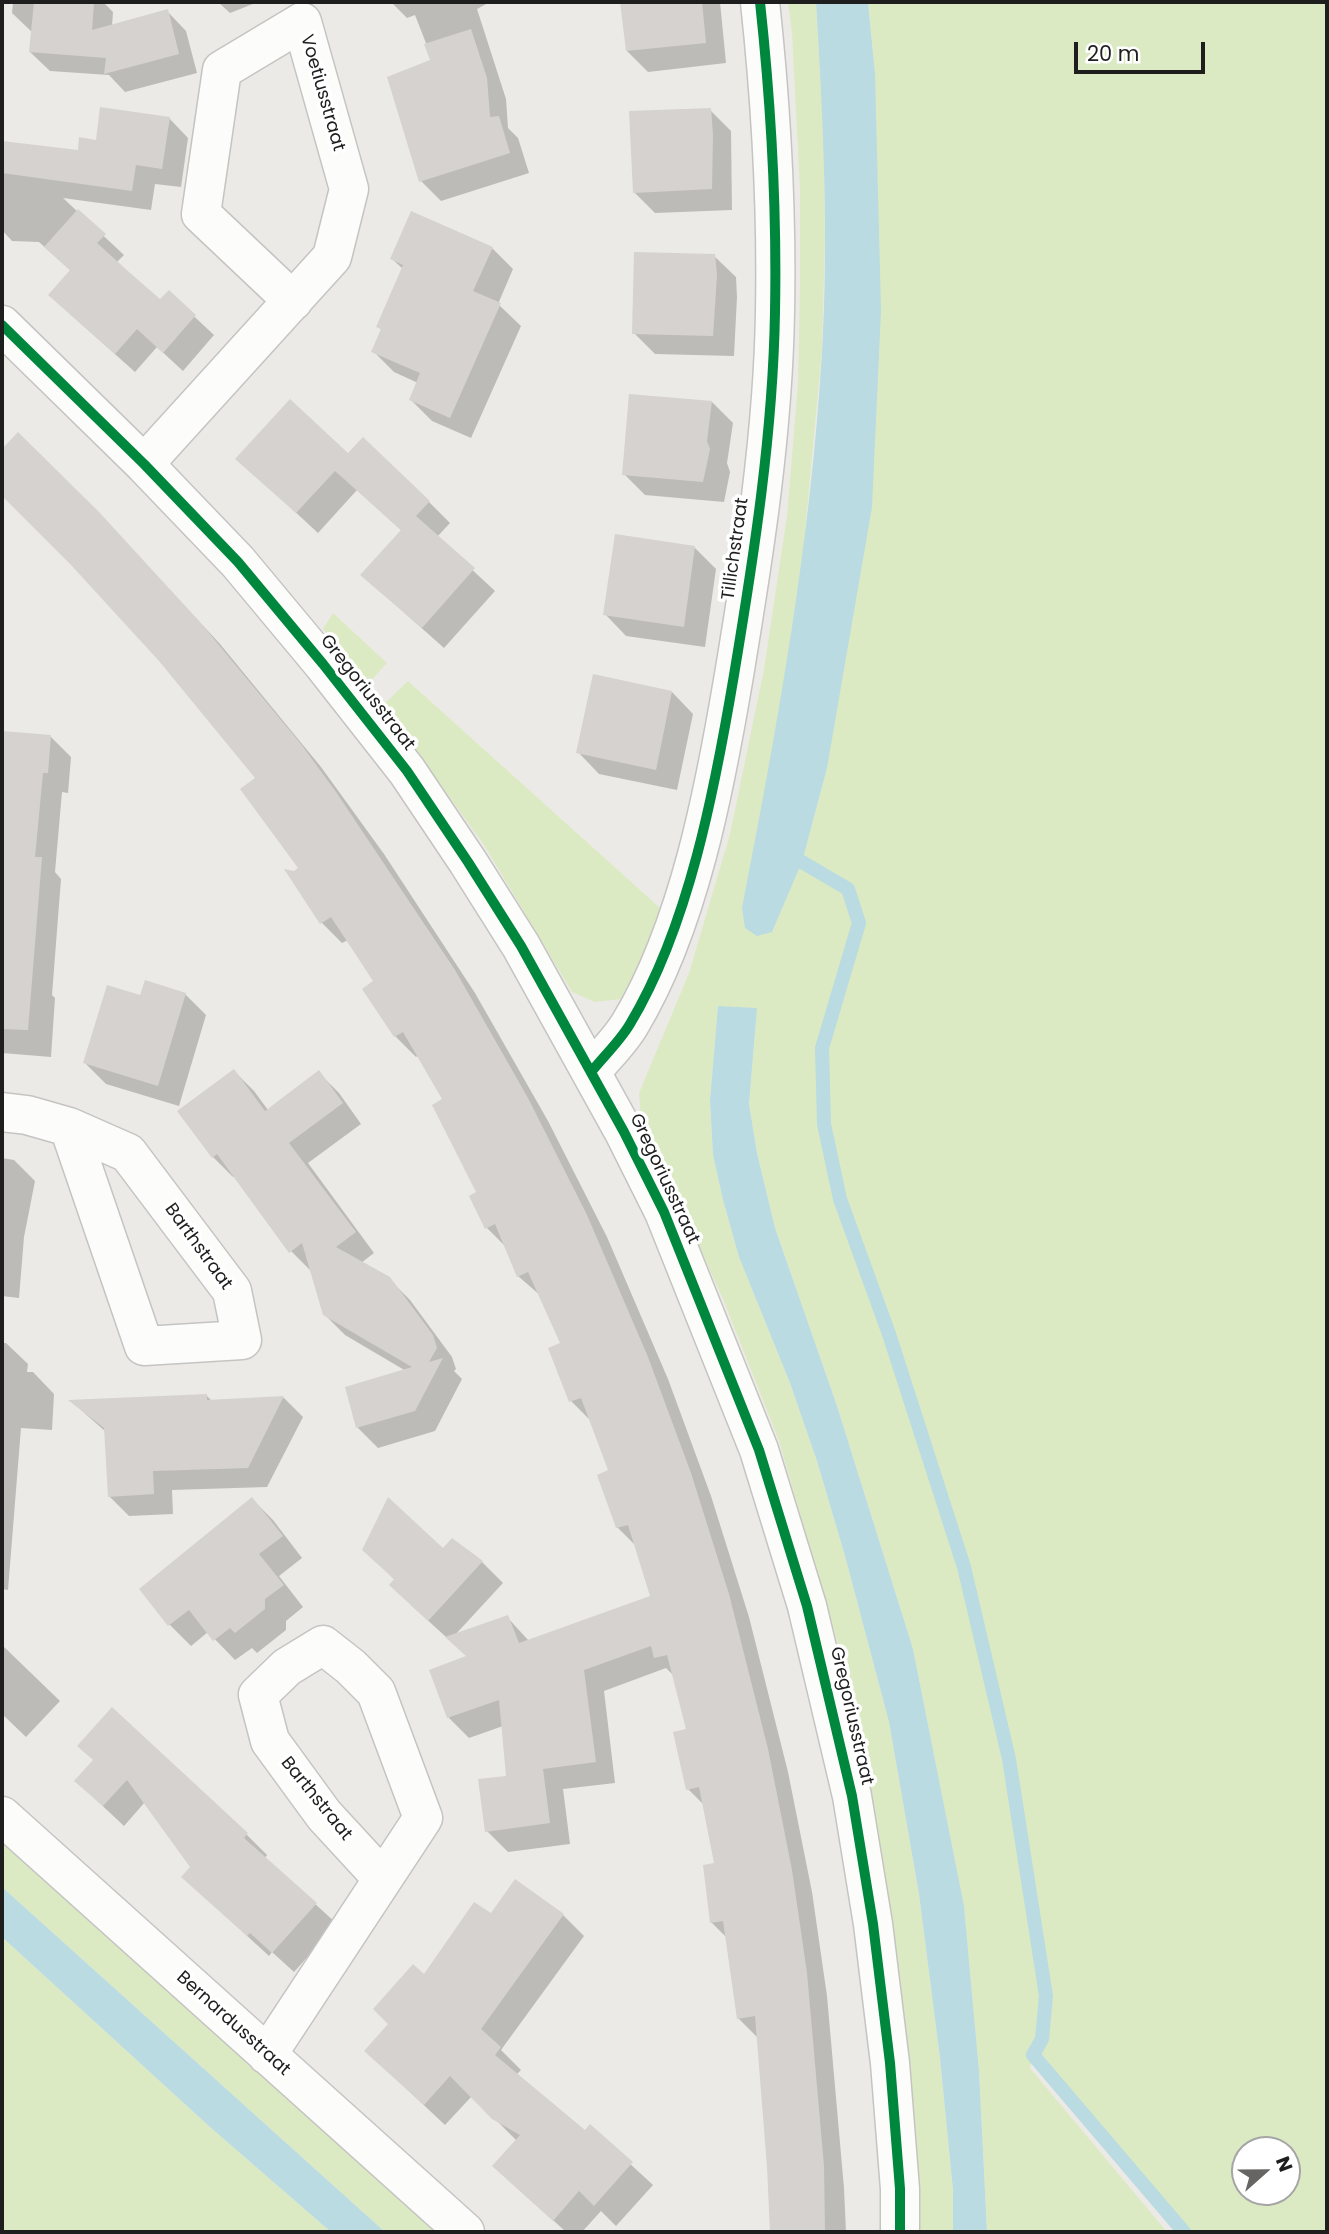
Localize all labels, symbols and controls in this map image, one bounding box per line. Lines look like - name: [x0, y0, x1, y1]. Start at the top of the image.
- scale bar: [1077, 28, 1208, 72]
- street label: Voetiusstraat: [295, 32, 349, 154]
- text: 20 m: [1087, 39, 1140, 68]
- street label: Tillichstraat: [718, 496, 754, 602]
- street label: Gregoriusstraat: [315, 631, 419, 755]
- street label: Gregoriusstraat: [624, 1110, 704, 1248]
- street label: Barthstraat: [159, 1200, 237, 1294]
- street label: Gregoriusstraat: [825, 1645, 877, 1787]
- street label: Barthstraat: [276, 1753, 356, 1845]
- street label: Bernardusstraat: [172, 1967, 294, 2081]
- north arrow: [1231, 2136, 1301, 2206]
- text: N: [1269, 2152, 1299, 2176]

